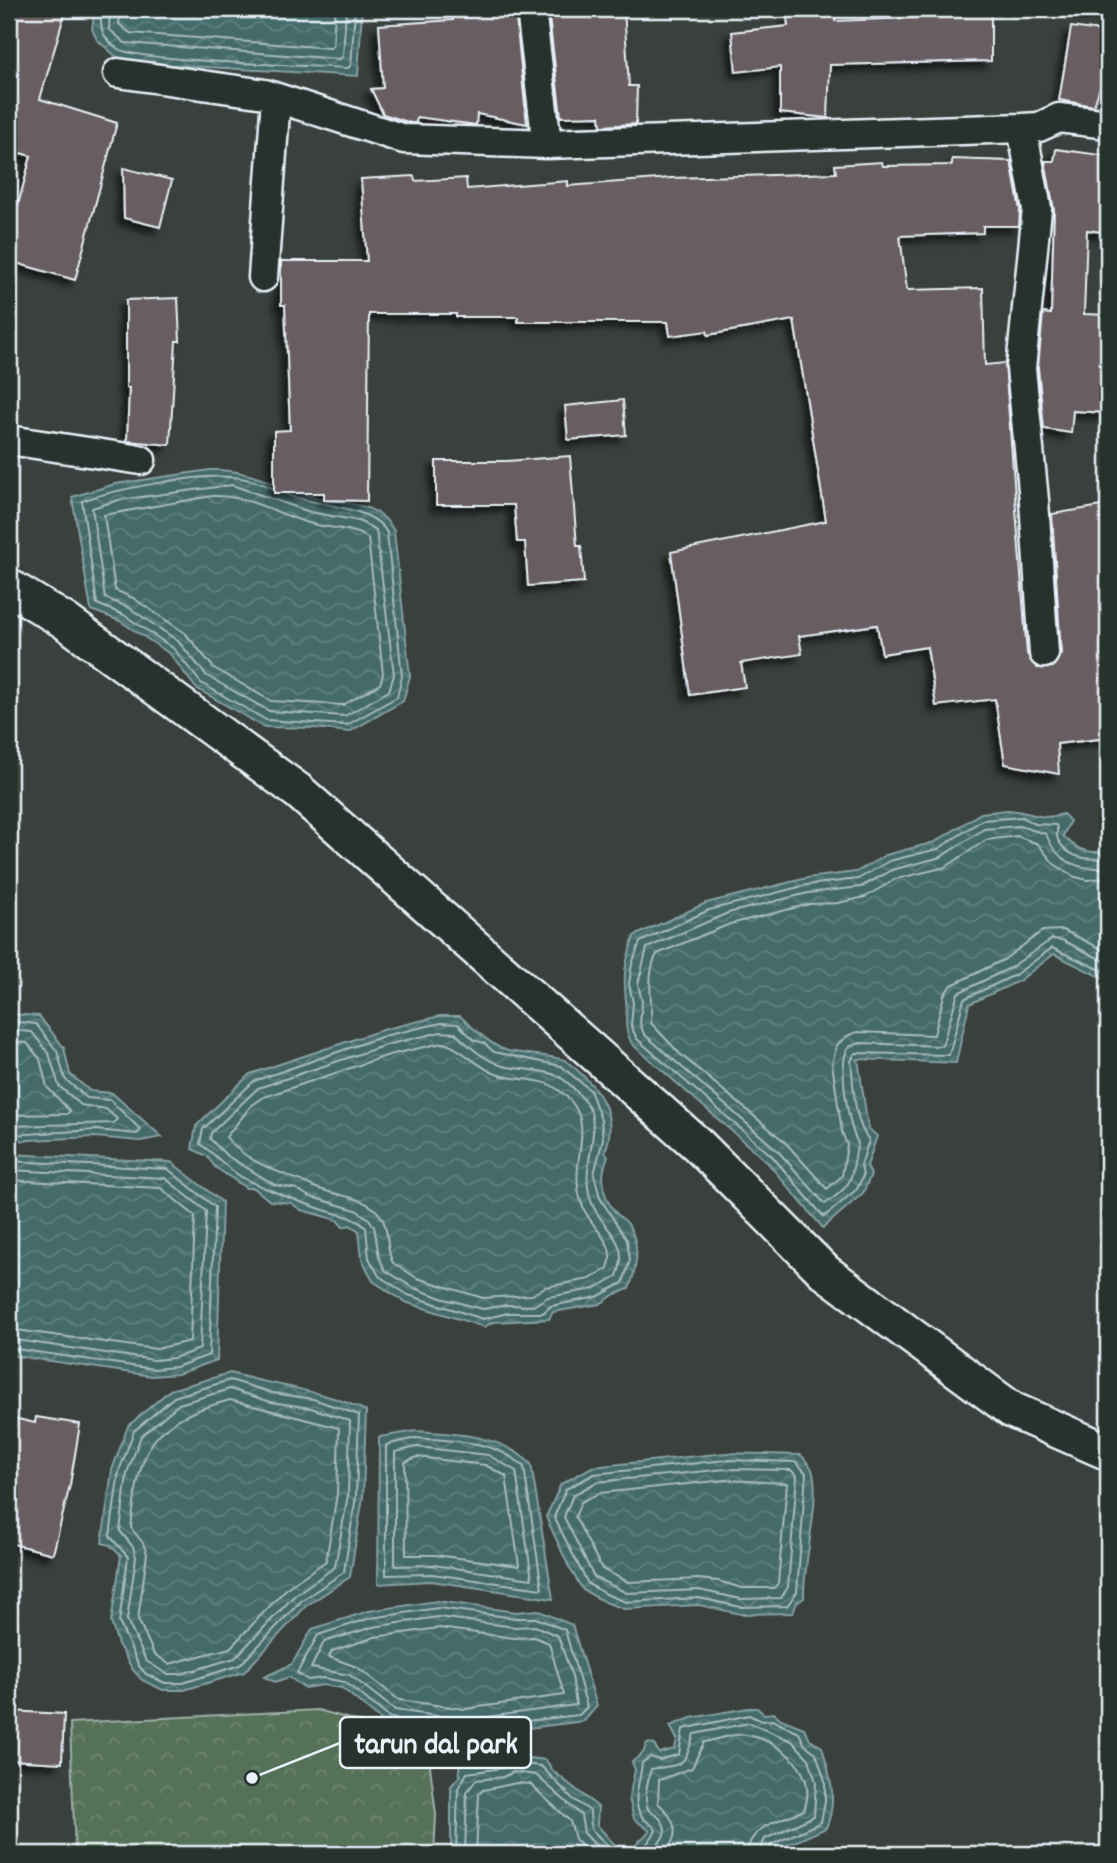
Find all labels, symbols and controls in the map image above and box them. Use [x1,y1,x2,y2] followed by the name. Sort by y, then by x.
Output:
[340,1717,531,1768] callout: tarun dal park
[354,1726,518,1769] text: tarun dal park

